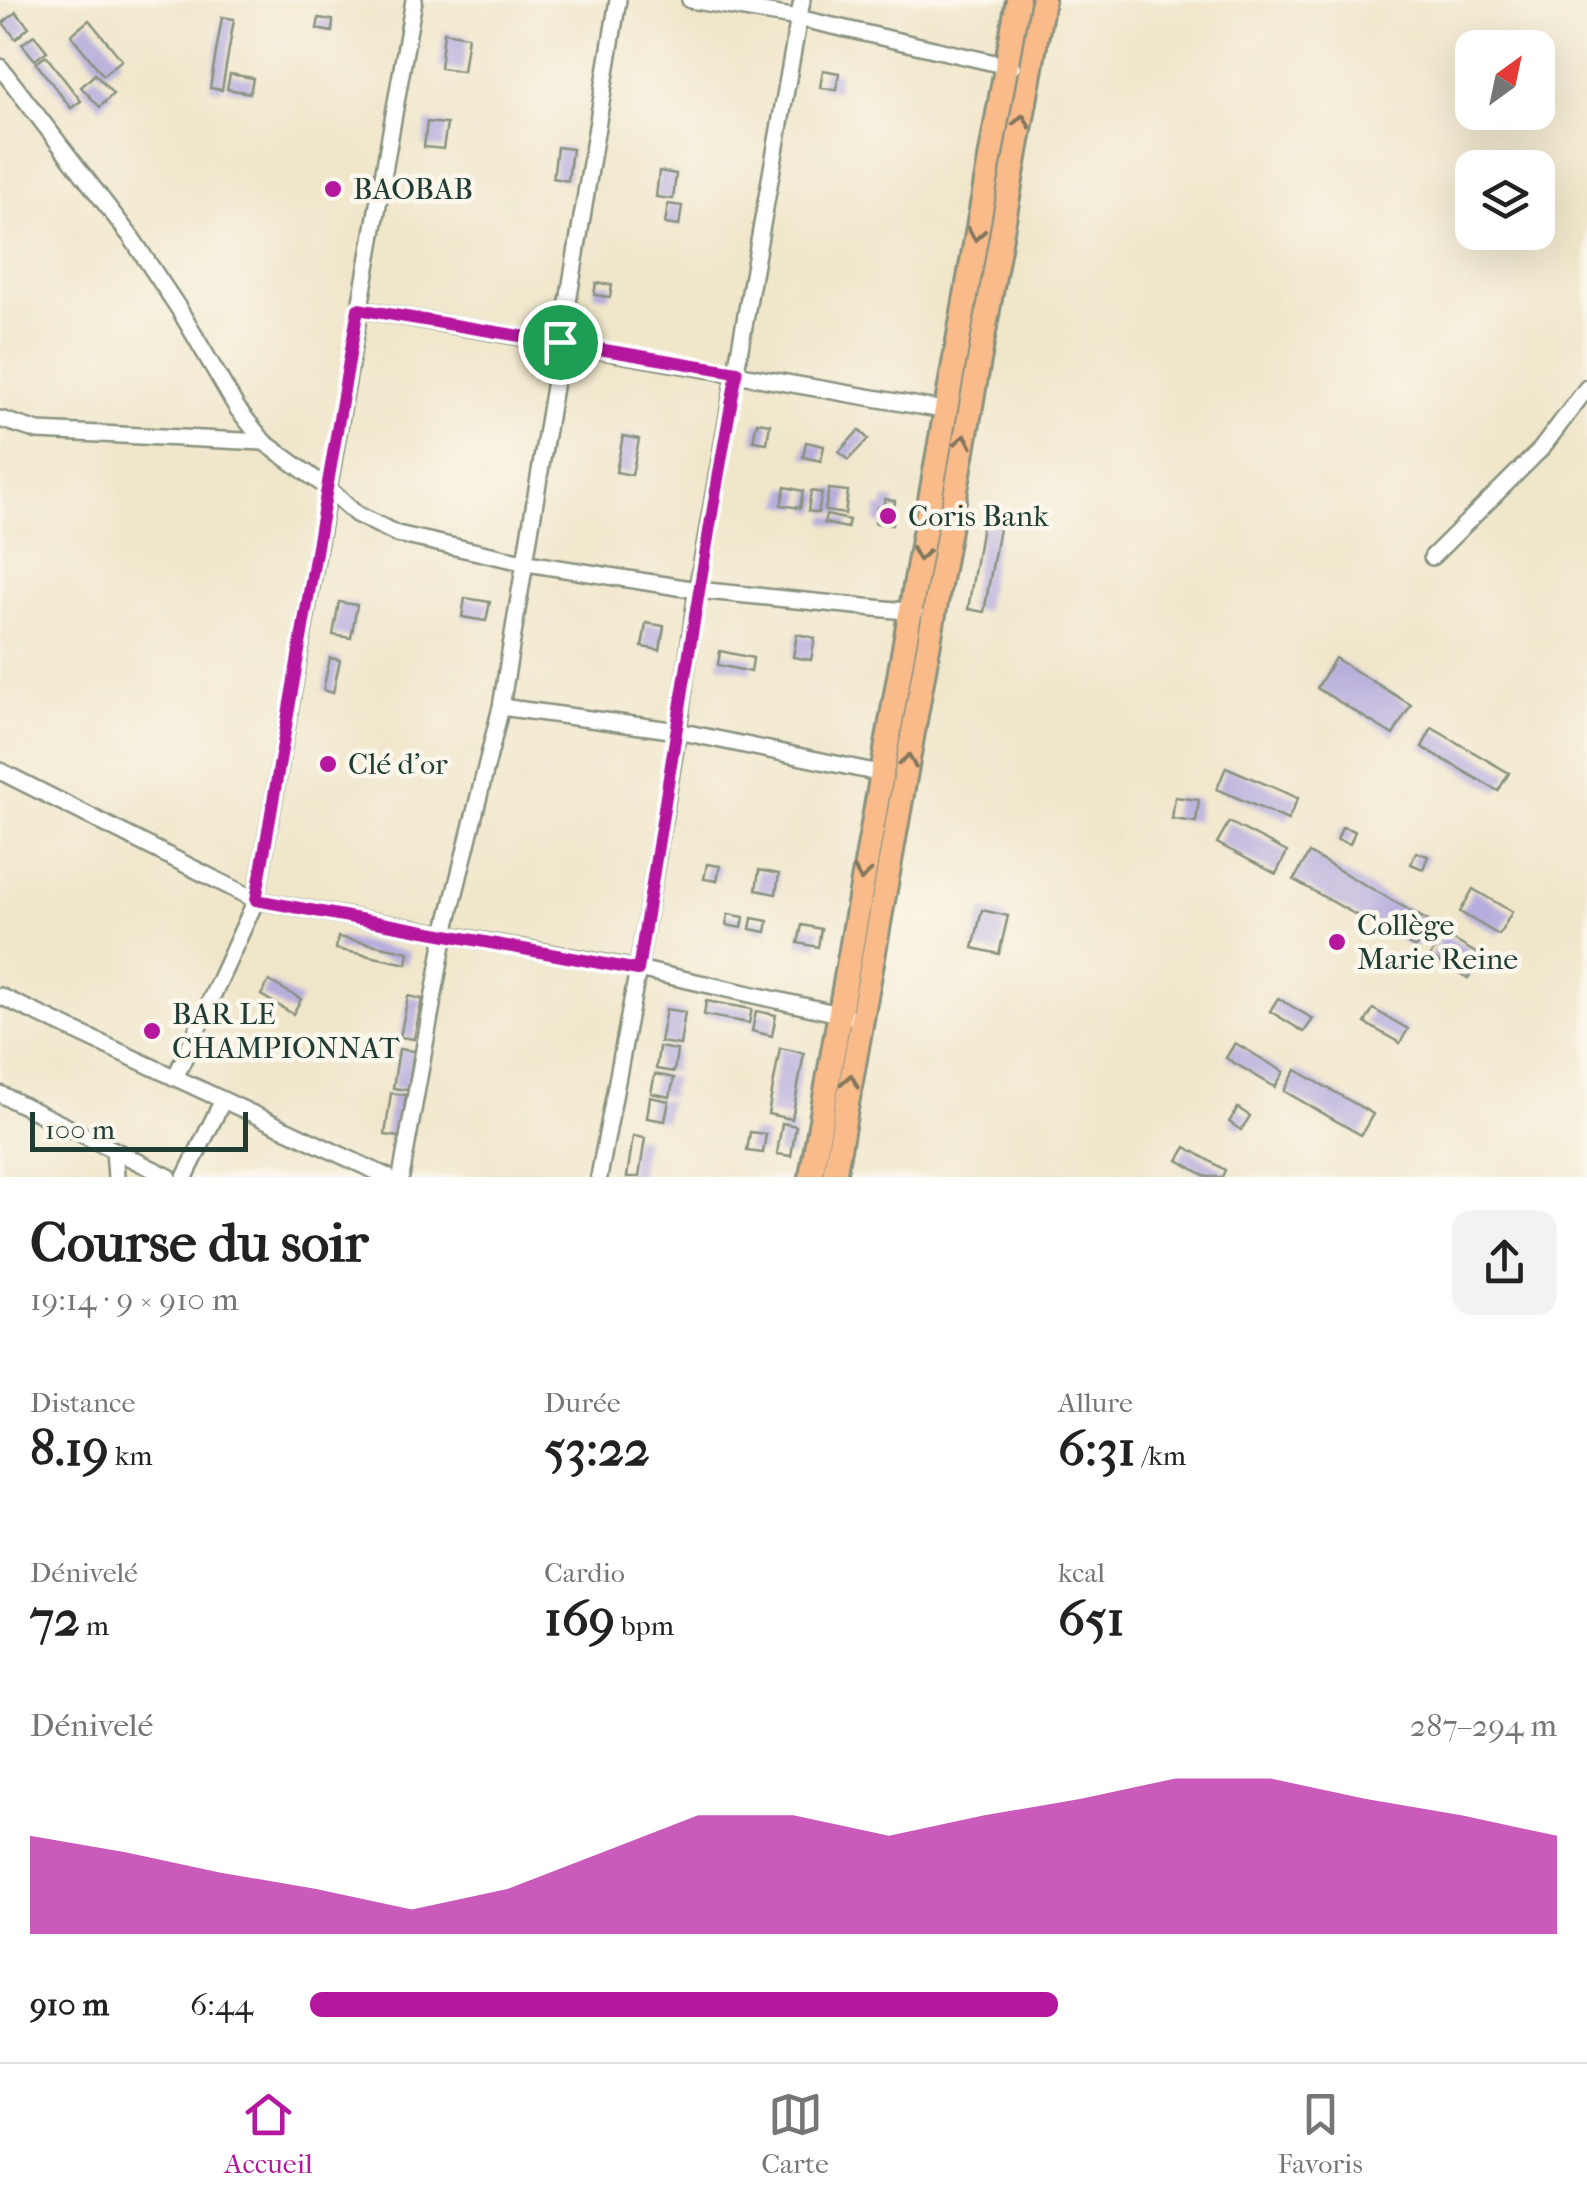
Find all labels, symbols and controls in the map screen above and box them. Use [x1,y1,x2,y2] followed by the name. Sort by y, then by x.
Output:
[1455,30,1555,130] north arrow
[1455,30,1555,250] map controls
[1011,113,1032,129] one-way arrow
[1455,150,1555,250] button: layers
[353,172,473,207] place label: BAOBAB
[322,178,344,200] marker: BAOBAB
[966,226,987,242] one-way arrow
[518,300,603,385] pin
[533,315,588,370] icon: arrive
[953,433,974,449] one-way arrow
[908,499,1049,534] place label: Coris Bank
[877,505,899,527] marker: Coris Bank
[910,546,931,562] one-way arrow
[348,747,448,782] place label: Clé d'or
[317,753,339,775] marker: Clé d'or
[896,753,917,770] one-way arrow
[852,865,873,882] one-way arrow
[1357,908,1518,977] place label: Collège Marie Reine
[1326,931,1348,953] marker: Collège Marie Reine
[172,997,400,1066] place label: BAR LE CHAMPIONNAT
[141,1020,163,1042] marker: BAR LE CHAMPIONNAT
[839,1073,860,1089] one-way arrow
[30,1107,248,1152] scale bar
[45,1113,115,1146] text: 100 m
[1452,1210,1557,1315] button: share
[30,1211,368,1275] text: Course du soir
[30,1281,238,1318] text: 19:14 · 9 × 910 m
[30,1386,135,1419] text: Distance
[544,1386,621,1419] text: Durée
[1058,1386,1133,1419] text: Allure
[30,1419,109,1478] text: 8.19
[544,1419,650,1478] text: 53:22
[1058,1419,1136,1478] text: 6:31
[109,1439,153,1472] text: km
[1136,1439,1186,1472] text: /km
[30,1556,138,1589] text: Dénivelé
[544,1556,625,1589] text: Cardio
[1058,1556,1105,1589] text: kcal
[30,1589,80,1648] text: 72
[544,1589,615,1648] text: 169
[1058,1589,1125,1648] text: 651
[80,1609,109,1642] text: m
[615,1609,674,1642] text: bpm
[30,1707,153,1744] text: Dénivelé
[1410,1707,1557,1744] text: 287–294 m
[30,1986,109,2023] text: 910 m
[190,1986,253,2023] text: 6:44
[224,2087,313,2180] tab: Accueil
[761,2087,829,2180] tab: Carte
[1277,2087,1363,2180] tab: Favoris

